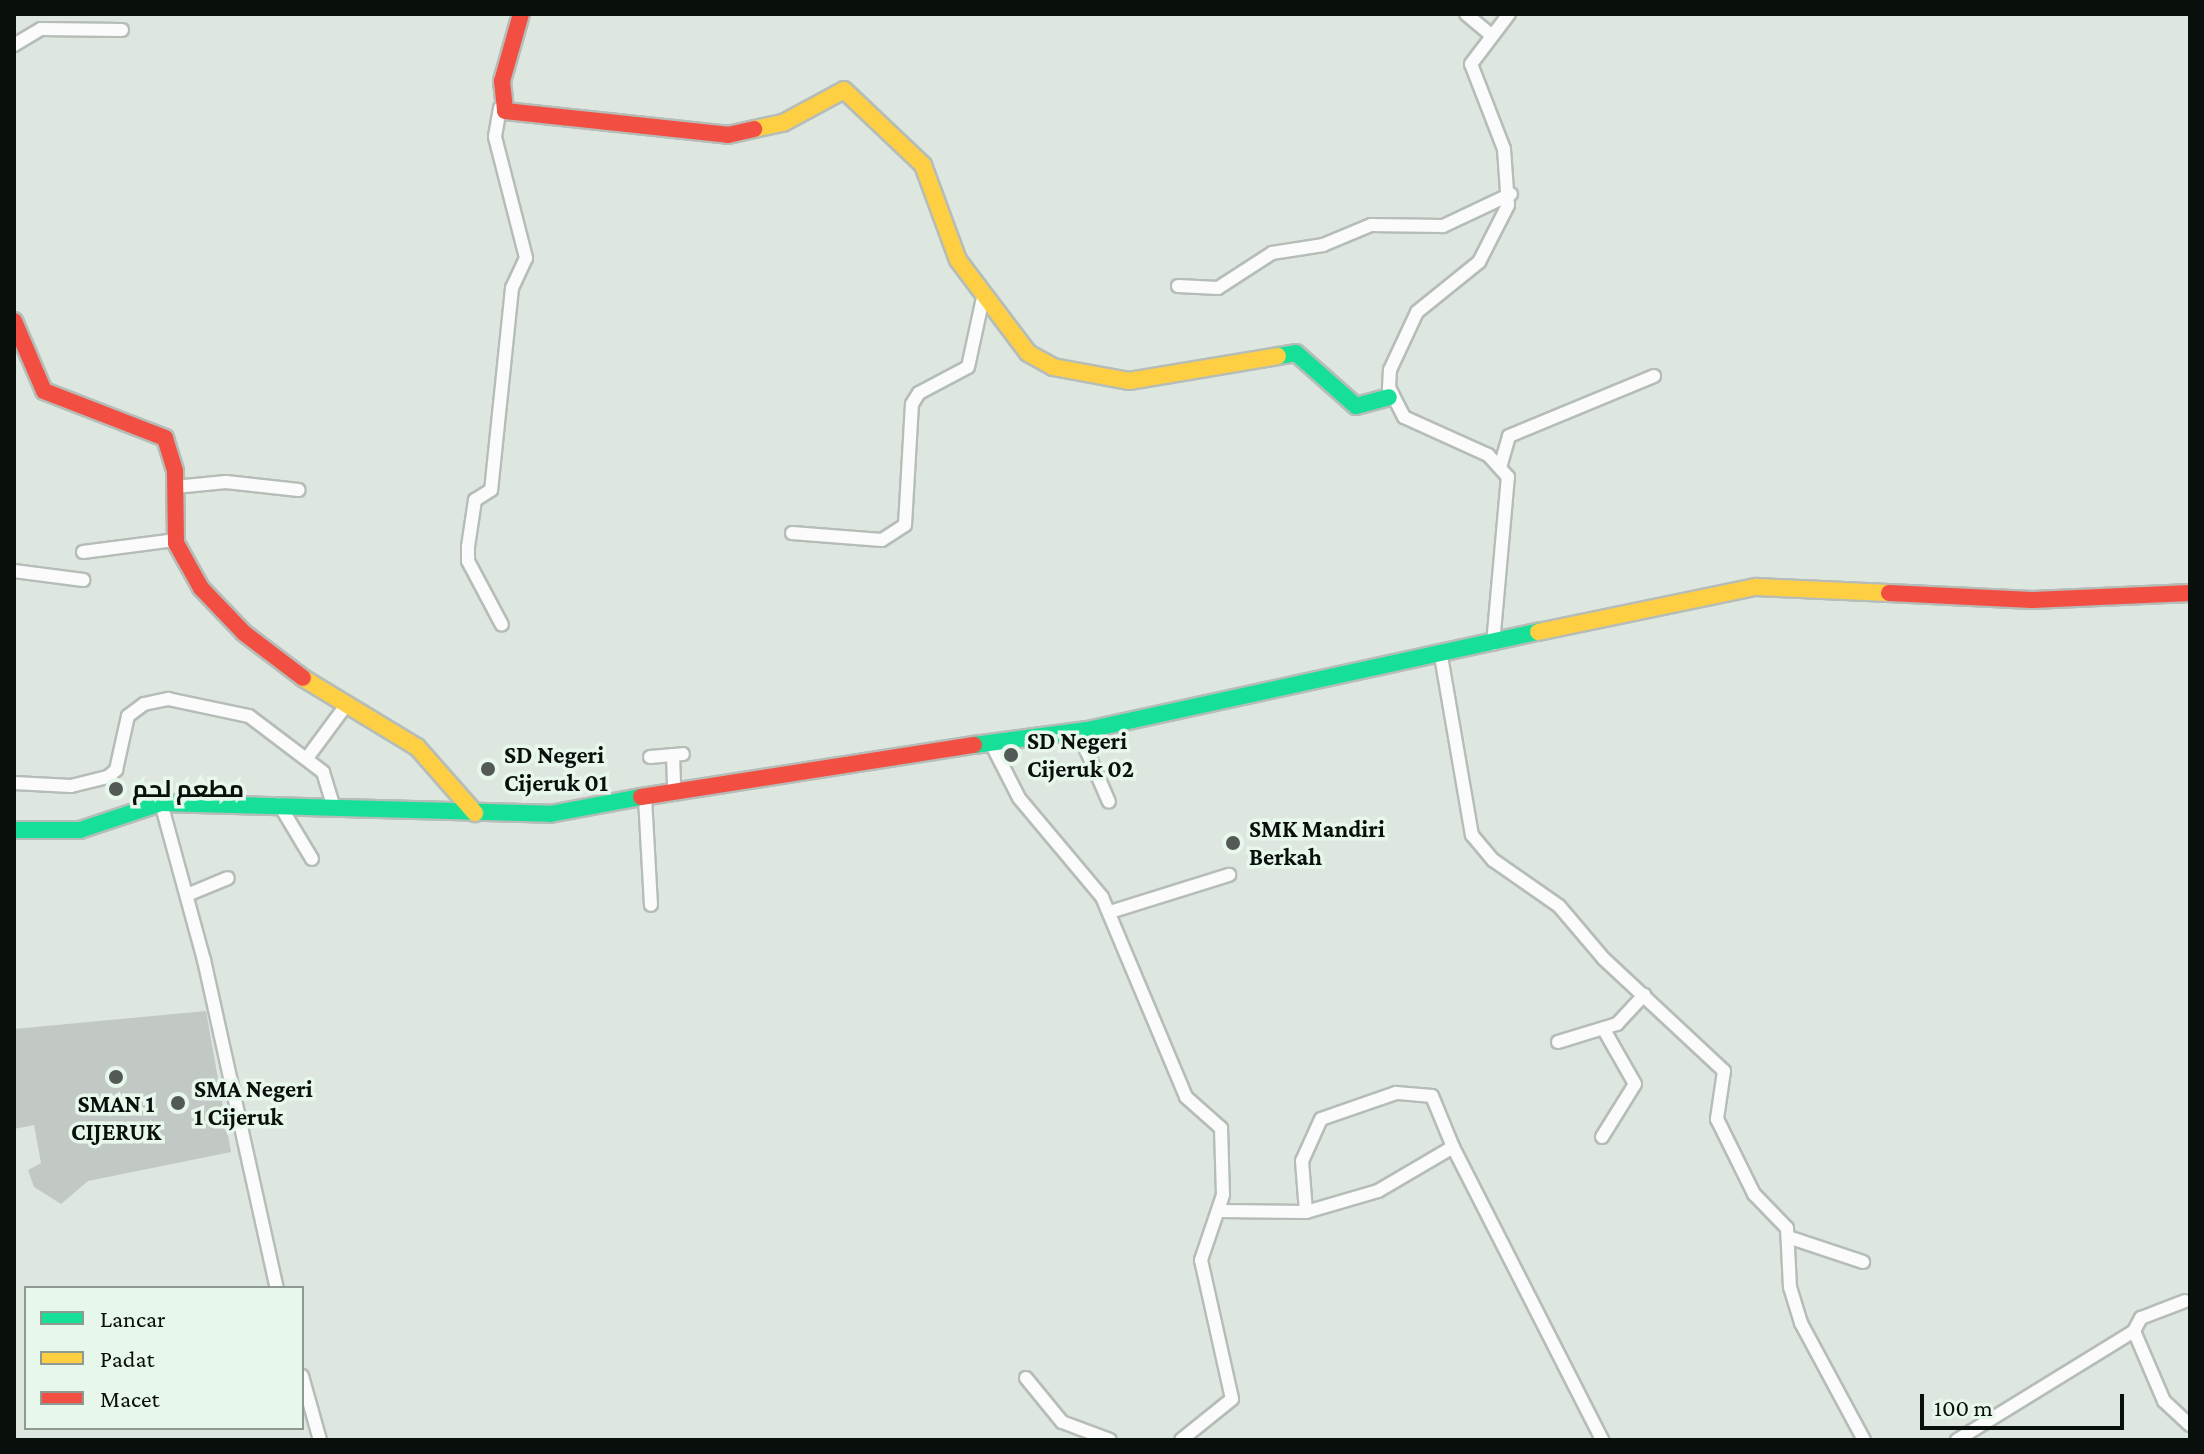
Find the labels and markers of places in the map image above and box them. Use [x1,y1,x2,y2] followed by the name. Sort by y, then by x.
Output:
[1027,727,1134,783] place label: SD Negeri Cijeruk 02
[504,741,608,797] place label: SD Negeri Cijeruk 01
[1002,746,1020,764] marker: SD Negeri Cijeruk 02
[479,760,497,778] marker: SD Negeri Cijeruk 01
[132,775,244,803] place label: مطعم لحم
[107,780,125,798] marker: مطعم لحم
[1249,815,1385,871] place label: SMK Mandiri Berkah
[1224,834,1242,852] marker: SMK Mandiri Berkah
[107,1068,125,1086] marker: SMAN 1 CIJERUK
[194,1075,313,1131] place label: SMA Negeri 1 Cijeruk
[71,1090,161,1146] place label: SMAN 1 CIJERUK
[169,1094,187,1112] marker: SMA Negeri 1 Cijeruk

